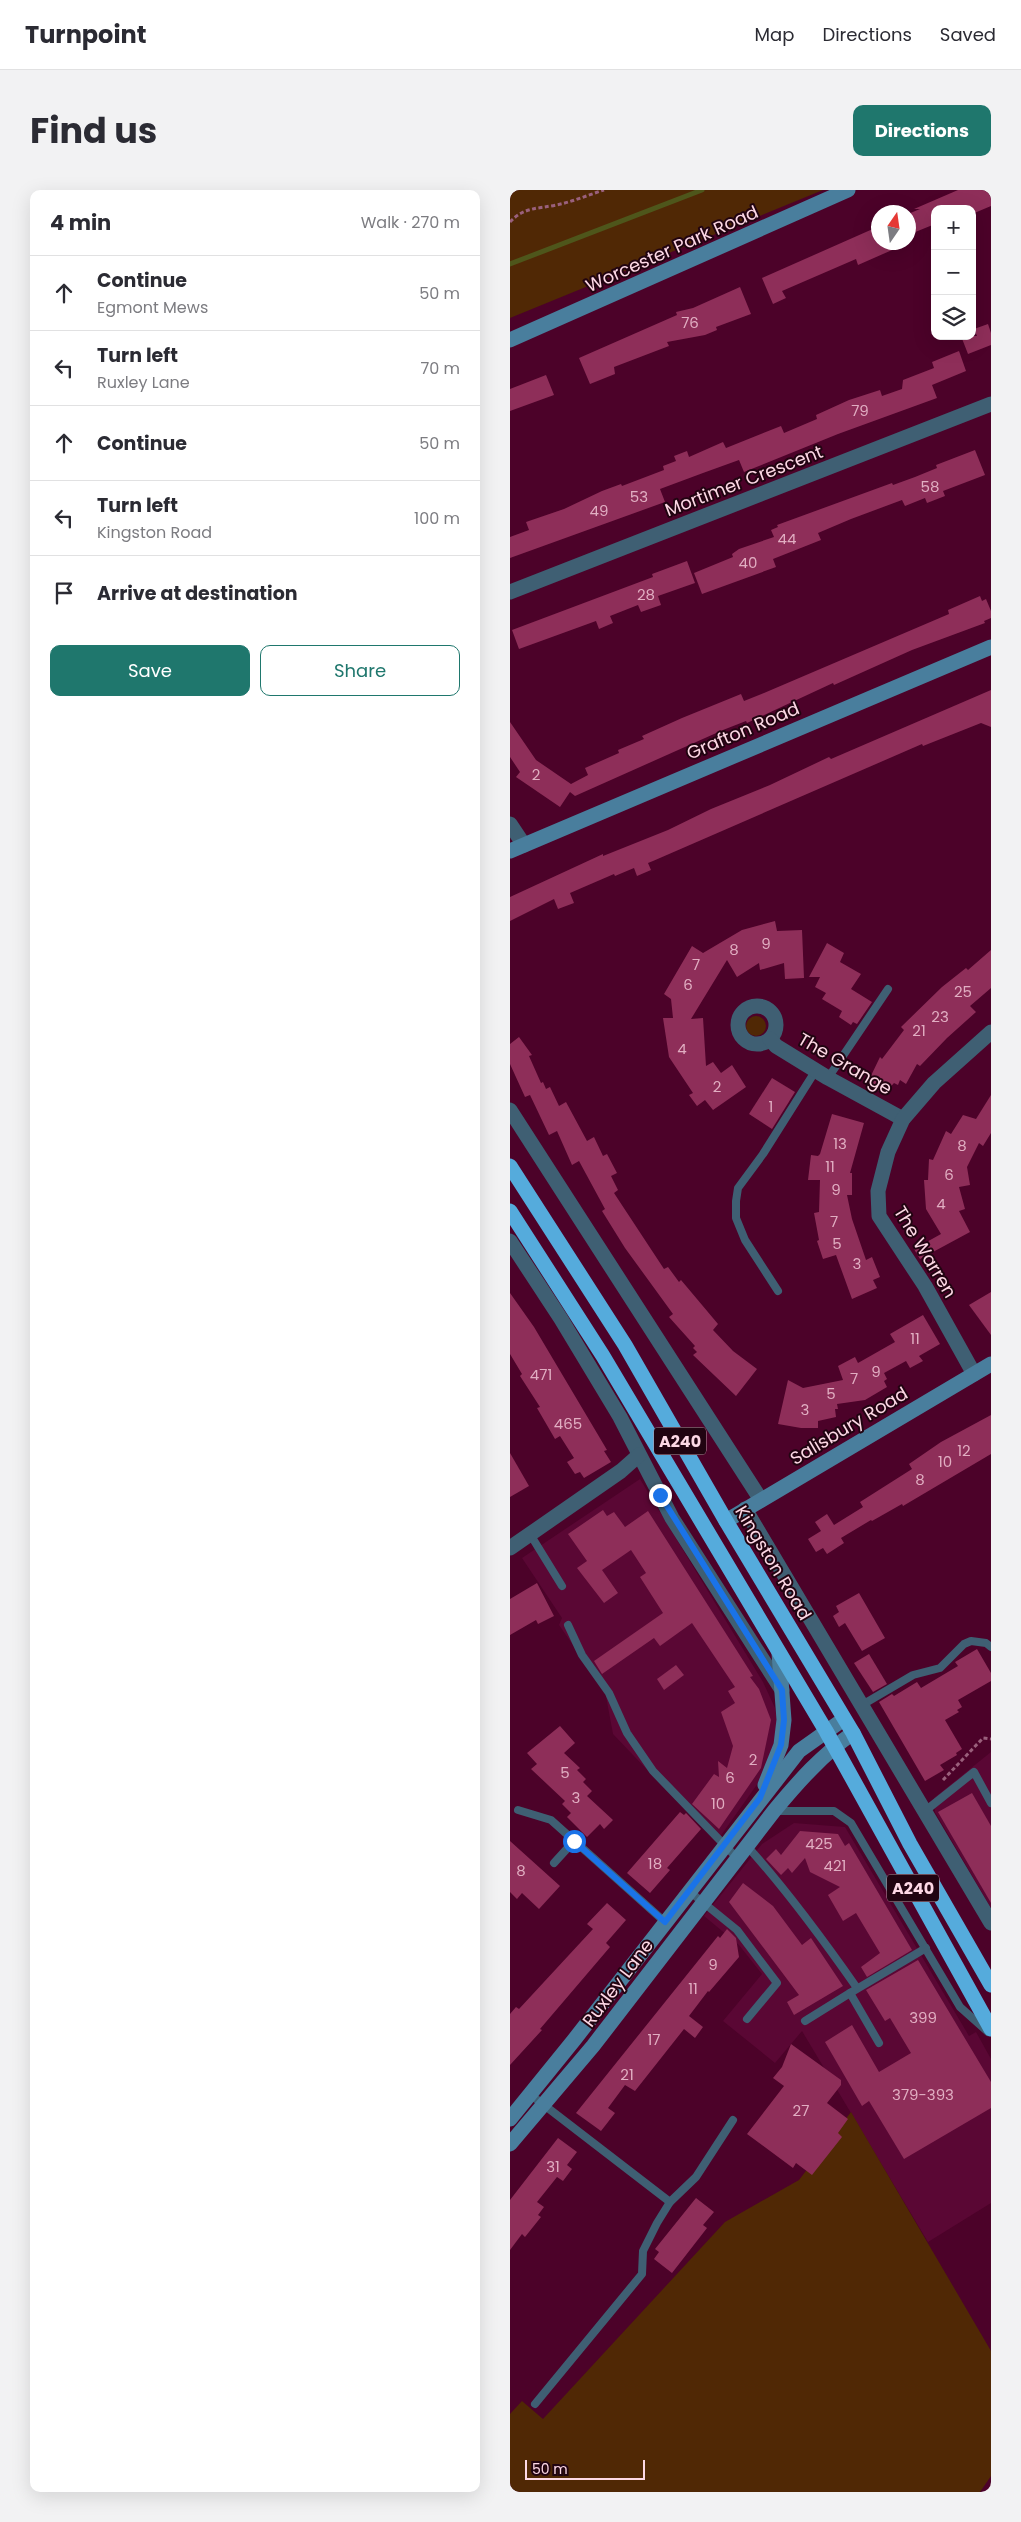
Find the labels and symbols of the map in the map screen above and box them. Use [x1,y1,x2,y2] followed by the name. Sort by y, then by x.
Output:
[581,199,762,298] street label: Worcester Park Road
[871,205,916,250] north arrow
[681,312,699,333] house number: 76
[851,400,869,421] house number: 79
[661,439,826,522] street label: Mortimer Crescent
[921,476,939,497] house number: 58
[630,486,648,507] house number: 53
[590,500,608,521] house number: 49
[778,528,796,549] house number: 44
[739,552,757,573] house number: 40
[637,584,655,605] house number: 28
[683,696,803,765] street label: Grafton Road
[532,764,540,785] house number: 2
[761,933,771,954] house number: 9
[729,939,739,960] house number: 8
[692,954,700,975] house number: 7
[683,974,693,995] house number: 6
[954,981,972,1002] house number: 25
[931,1006,949,1027] house number: 23
[912,1020,926,1041] house number: 21
[794,1026,897,1101] street label: The Grange
[677,1038,687,1059] house number: 4
[713,1076,721,1097] house number: 2
[769,1096,773,1117] house number: 1
[833,1133,847,1154] house number: 13
[957,1135,967,1156] house number: 8
[825,1156,835,1177] house number: 11
[944,1164,954,1185] house number: 6
[831,1179,841,1200] house number: 9
[936,1193,946,1214] house number: 4
[888,1201,963,1302] street label: The Warren
[830,1211,838,1232] house number: 7
[832,1233,842,1254] house number: 5
[853,1253,861,1274] house number: 3
[910,1328,920,1349] house number: 11
[871,1361,881,1382] house number: 9
[530,1364,552,1385] house number: 471
[850,1368,858,1389] house number: 7
[785,1381,912,1471] street label: Salisbury Road
[826,1383,836,1404] house number: 5
[801,1399,809,1420] house number: 3
[554,1413,582,1434] house number: 465
[654,1428,706,1454] road number: A240
[957,1440,971,1461] house number: 12
[938,1451,952,1472] house number: 10
[915,1469,925,1490] house number: 8
[649,1484,672,1507] route end
[729,1501,817,1625] street label: Kingston Road
[749,1749,757,1770] house number: 2
[560,1762,570,1783] house number: 5
[725,1767,735,1788] house number: 6
[572,1787,580,1808] house number: 3
[711,1793,725,1814] house number: 10
[563,1830,586,1853] route start
[805,1833,833,1854] house number: 425
[648,1853,662,1874] house number: 18
[824,1855,846,1876] house number: 421
[516,1860,526,1881] house number: 8
[887,1875,939,1902] road number: A240
[576,1934,659,2032] street label: Ruxley Lane
[708,1954,718,1975] house number: 9
[688,1978,698,1999] house number: 11
[909,2007,937,2028] house number: 399
[648,2029,661,2050] house number: 17
[620,2064,634,2085] house number: 21
[892,2084,954,2105] house number: 379-393
[793,2100,809,2121] house number: 27
[546,2156,560,2177] house number: 31
[525,2457,645,2480] scale bar

